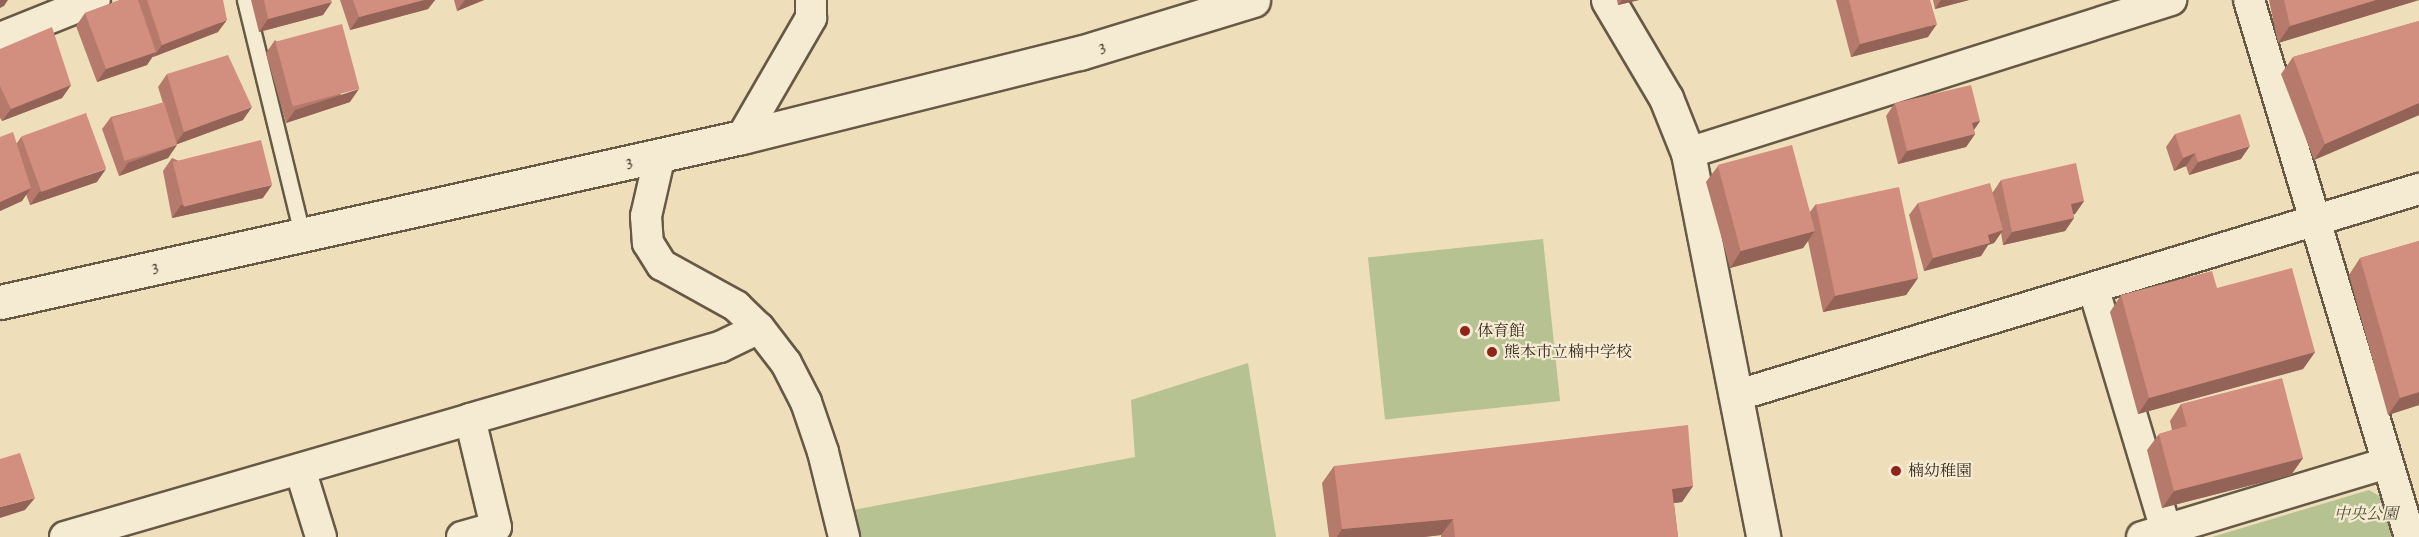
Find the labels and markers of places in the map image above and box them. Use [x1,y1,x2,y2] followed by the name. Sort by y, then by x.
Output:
[1477,321,1525,341] place label: 体育館
[1458,324,1472,338] marker: 体育館
[1504,342,1632,362] place label: 熊本市立楠中学校
[1485,345,1499,359] marker: 熊本市立楠中学校
[1908,461,1972,481] place label: 楠幼稚園
[1889,464,1903,478] marker: 楠幼稚園

